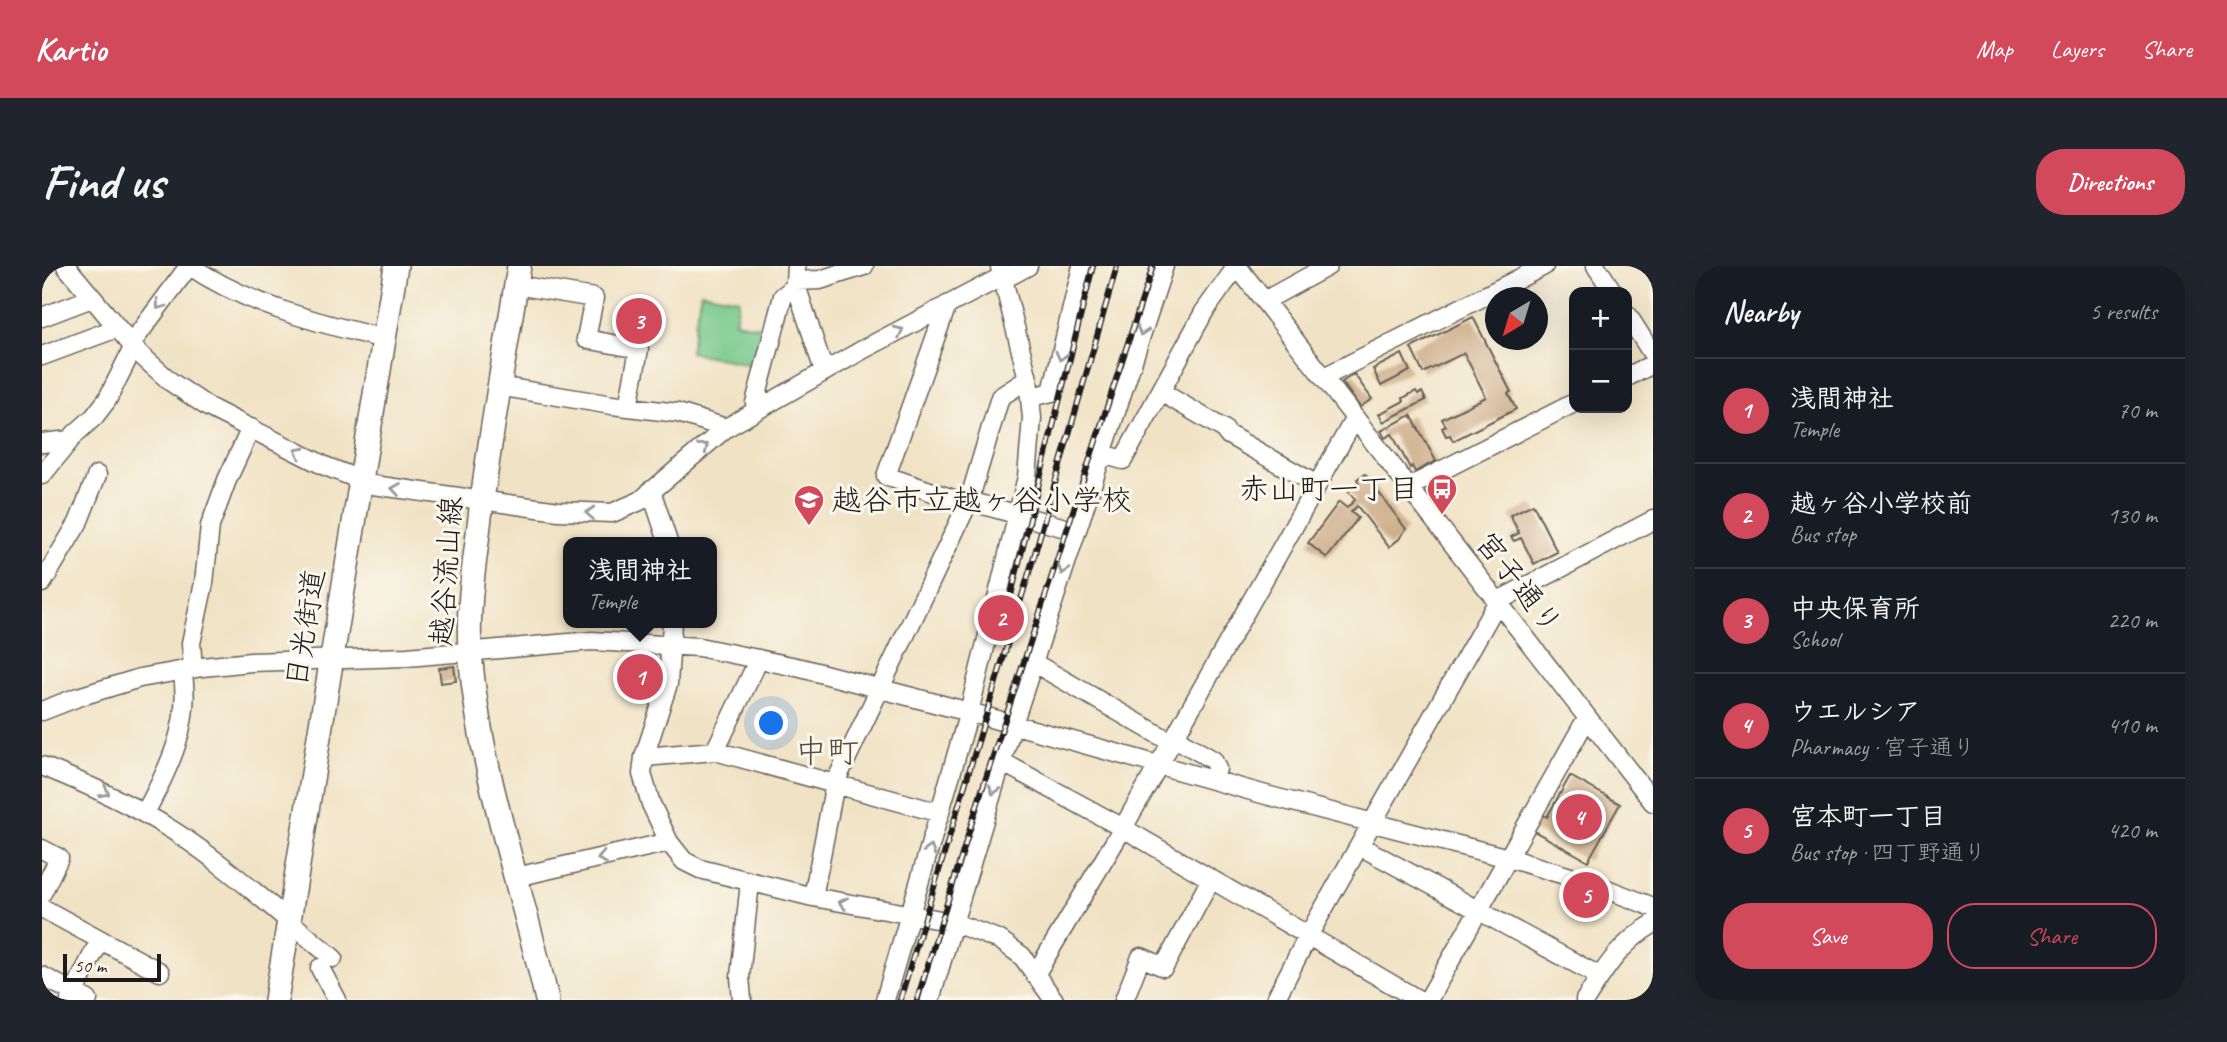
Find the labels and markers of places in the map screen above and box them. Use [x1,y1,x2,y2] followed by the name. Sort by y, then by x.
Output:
[616,295,662,347] pin: 3
[1239,470,1419,508] place label: 赤山町一丁目
[1425,472,1459,516] bus stop icon: 赤山町一丁目
[832,481,1132,519] place label: 越谷市立越ヶ谷小学校
[792,483,826,527] school or university icon: 越谷市立越ヶ谷小学校
[978,592,1024,644] pin: 2
[617,651,663,703] pin: 1
[1556,791,1602,843] pin: 4
[1563,869,1609,921] pin: 5

